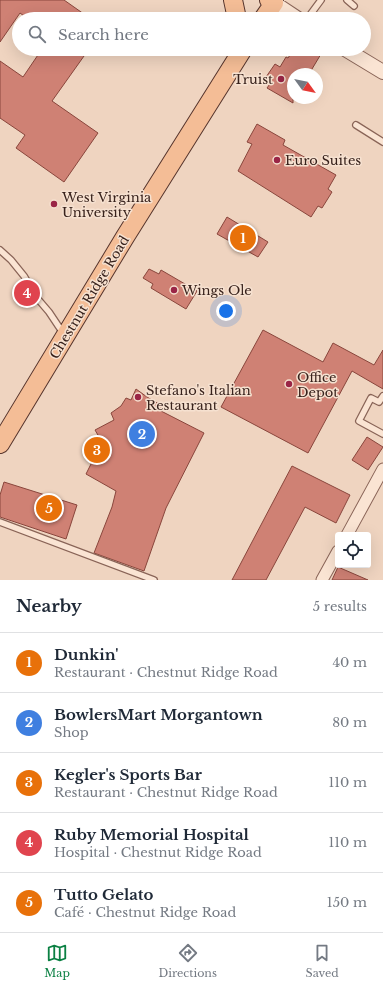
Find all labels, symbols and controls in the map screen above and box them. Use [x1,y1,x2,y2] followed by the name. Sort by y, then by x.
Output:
[12,12,371,56] search box
[26,23,48,45] icon: search
[58,25,149,44] text: Search here
[287,68,323,104] north arrow
[233,71,273,88] place label: Truist
[276,74,286,84] marker: Truist
[285,152,361,169] place label: Euro Suites
[272,155,282,165] marker: Euro Suites
[61,189,152,221] place label: West Virginia University
[49,199,59,209] marker: West Virginia University
[230,223,256,253] pin: 1
[46,232,133,362] street label: Chestnut Ridge Road
[14,278,40,308] pin: 4
[181,282,252,299] place label: Wings Ole
[169,285,179,295] marker: Wings Ole
[216,301,236,321] your location
[297,369,338,401] place label: Office Depot
[284,379,294,389] marker: Office Depot
[146,382,251,414] place label: Stefano's Italian Restaurant
[133,392,143,402] marker: Stefano's Italian Restaurant
[129,419,155,449] pin: 2
[84,435,110,465] pin: 3
[36,493,62,523] pin: 5
[335,532,371,568] map controls
[335,532,371,568] button: locate
[16,596,82,617] text: Nearby
[313,598,367,615] text: 5 results
[54,645,118,664] text: Dunkin'
[26,654,32,671] text: 1
[332,654,367,671] text: 40 m
[54,664,278,681] text: Restaurant · Chestnut Ridge Road
[54,705,263,724] text: BowlersMart Morgantown
[25,714,33,731] text: 2
[332,714,367,731] text: 80 m
[54,724,89,741] text: Shop
[54,765,202,784] text: Kegler's Sports Bar
[25,774,33,791] text: 3
[328,774,367,791] text: 110 m
[54,784,278,801] text: Restaurant · Chestnut Ridge Road
[54,825,249,844] text: Ruby Memorial Hospital
[25,834,33,851] text: 4
[328,834,367,851] text: 110 m
[54,844,262,861] text: Hospital · Chestnut Ridge Road
[54,885,153,904] text: Tutto Gelato
[25,894,33,911] text: 5
[327,894,367,911] text: 150 m
[54,904,236,921] text: Café · Chestnut Ridge Road
[44,942,70,980] tab: Map
[158,942,217,980] tab: Directions
[306,942,339,980] tab: Saved

